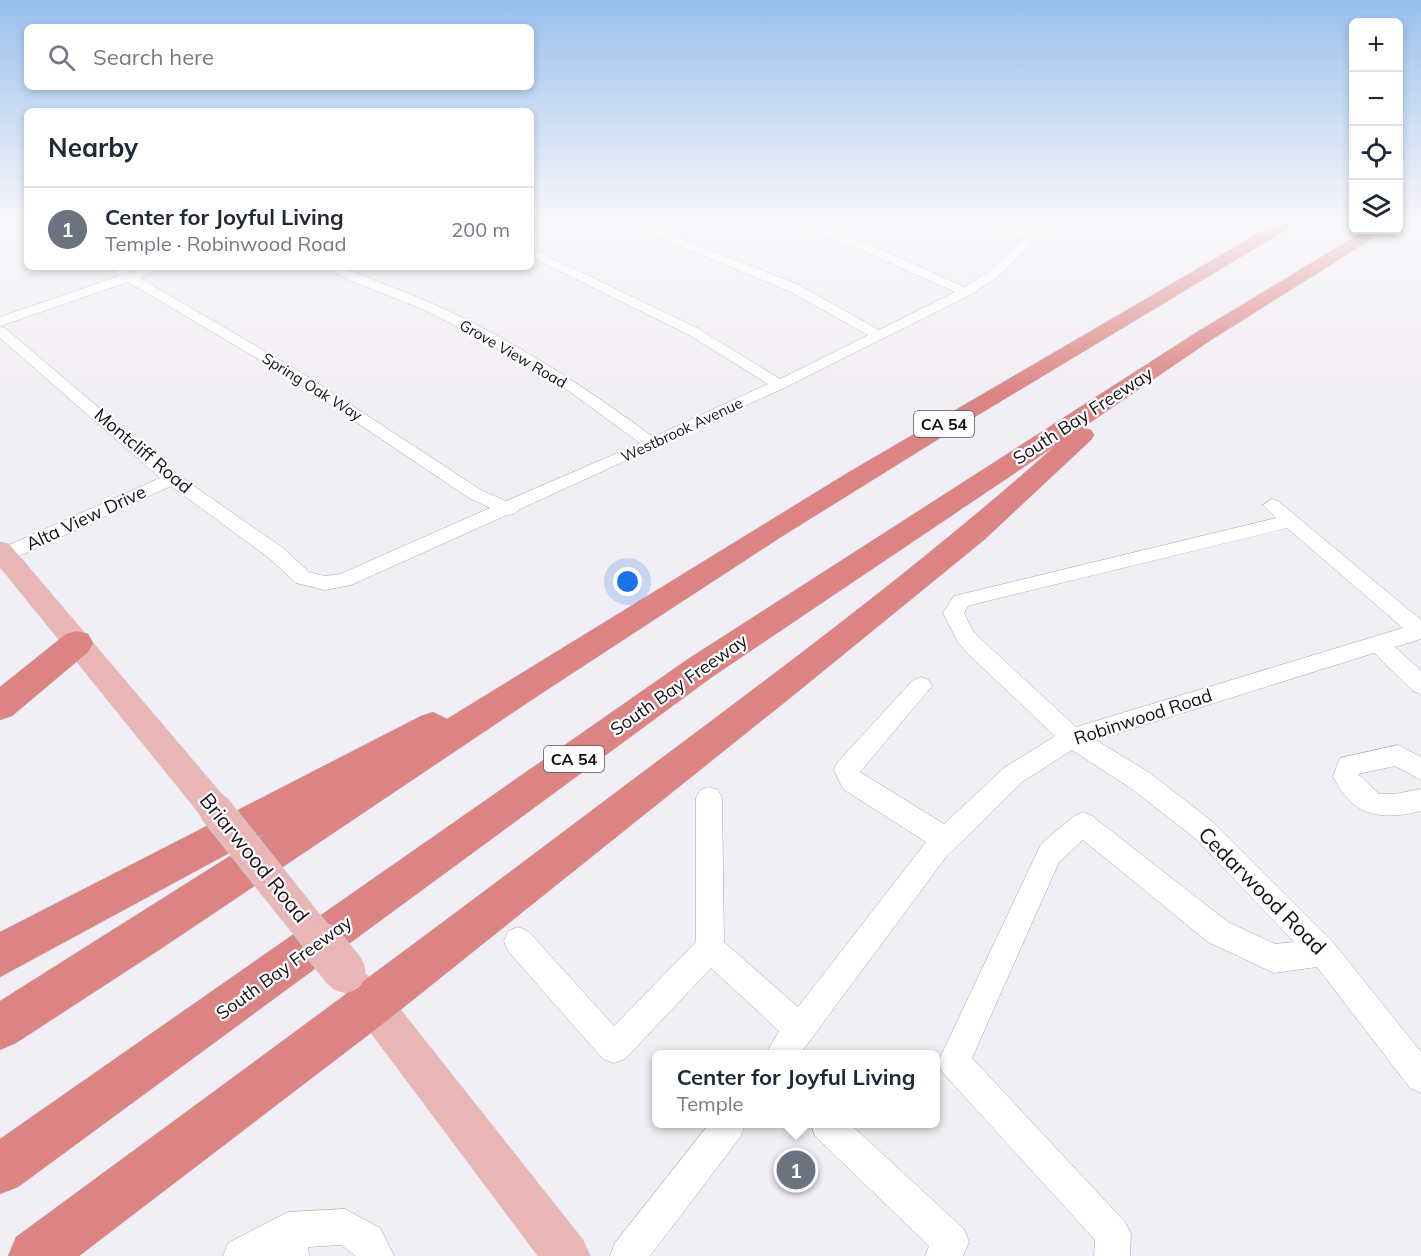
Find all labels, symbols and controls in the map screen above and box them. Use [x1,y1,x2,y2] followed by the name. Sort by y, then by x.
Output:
[1349,18,1403,234] map controls
[1349,18,1403,72] button: +
[24,24,534,90] search box
[45,41,78,74] icon: search
[93,43,214,71] text: Search here
[1349,72,1403,126] button: −
[1349,126,1403,180] button: locate
[48,131,138,164] text: Nearby
[1349,180,1403,234] button: layers
[105,203,344,231] text: Center for Joyful Living
[62,217,74,242] text: 1
[451,217,510,242] text: 200 m
[105,231,346,256] text: Temple · Robinwood Road
[456,315,570,392] street label: Grove View Road
[259,348,366,425] street label: Spring Oak Way
[1008,362,1157,469] street label: South Bay Freeway
[618,393,746,466] street label: Westbrook Avenue
[90,403,197,498] street label: Montcliff Road
[914,411,974,437] road number: CA 54
[22,480,149,555] street label: Alta View Drive
[613,567,642,596] your location
[606,628,752,741] street label: South Bay Freeway
[1071,683,1215,750] street label: Robinwood Road
[544,746,604,772] road number: CA 54
[195,787,315,927] street label: Briarwood Road
[1193,821,1332,960] street label: Cedarwood Road
[211,910,356,1025] street label: South Bay Freeway
[652,1050,940,1128] popup
[677,1063,915,1091] text: Center for Joyful Living
[677,1091,743,1116] text: Temple
[776,1148,816,1192] pin: 1

